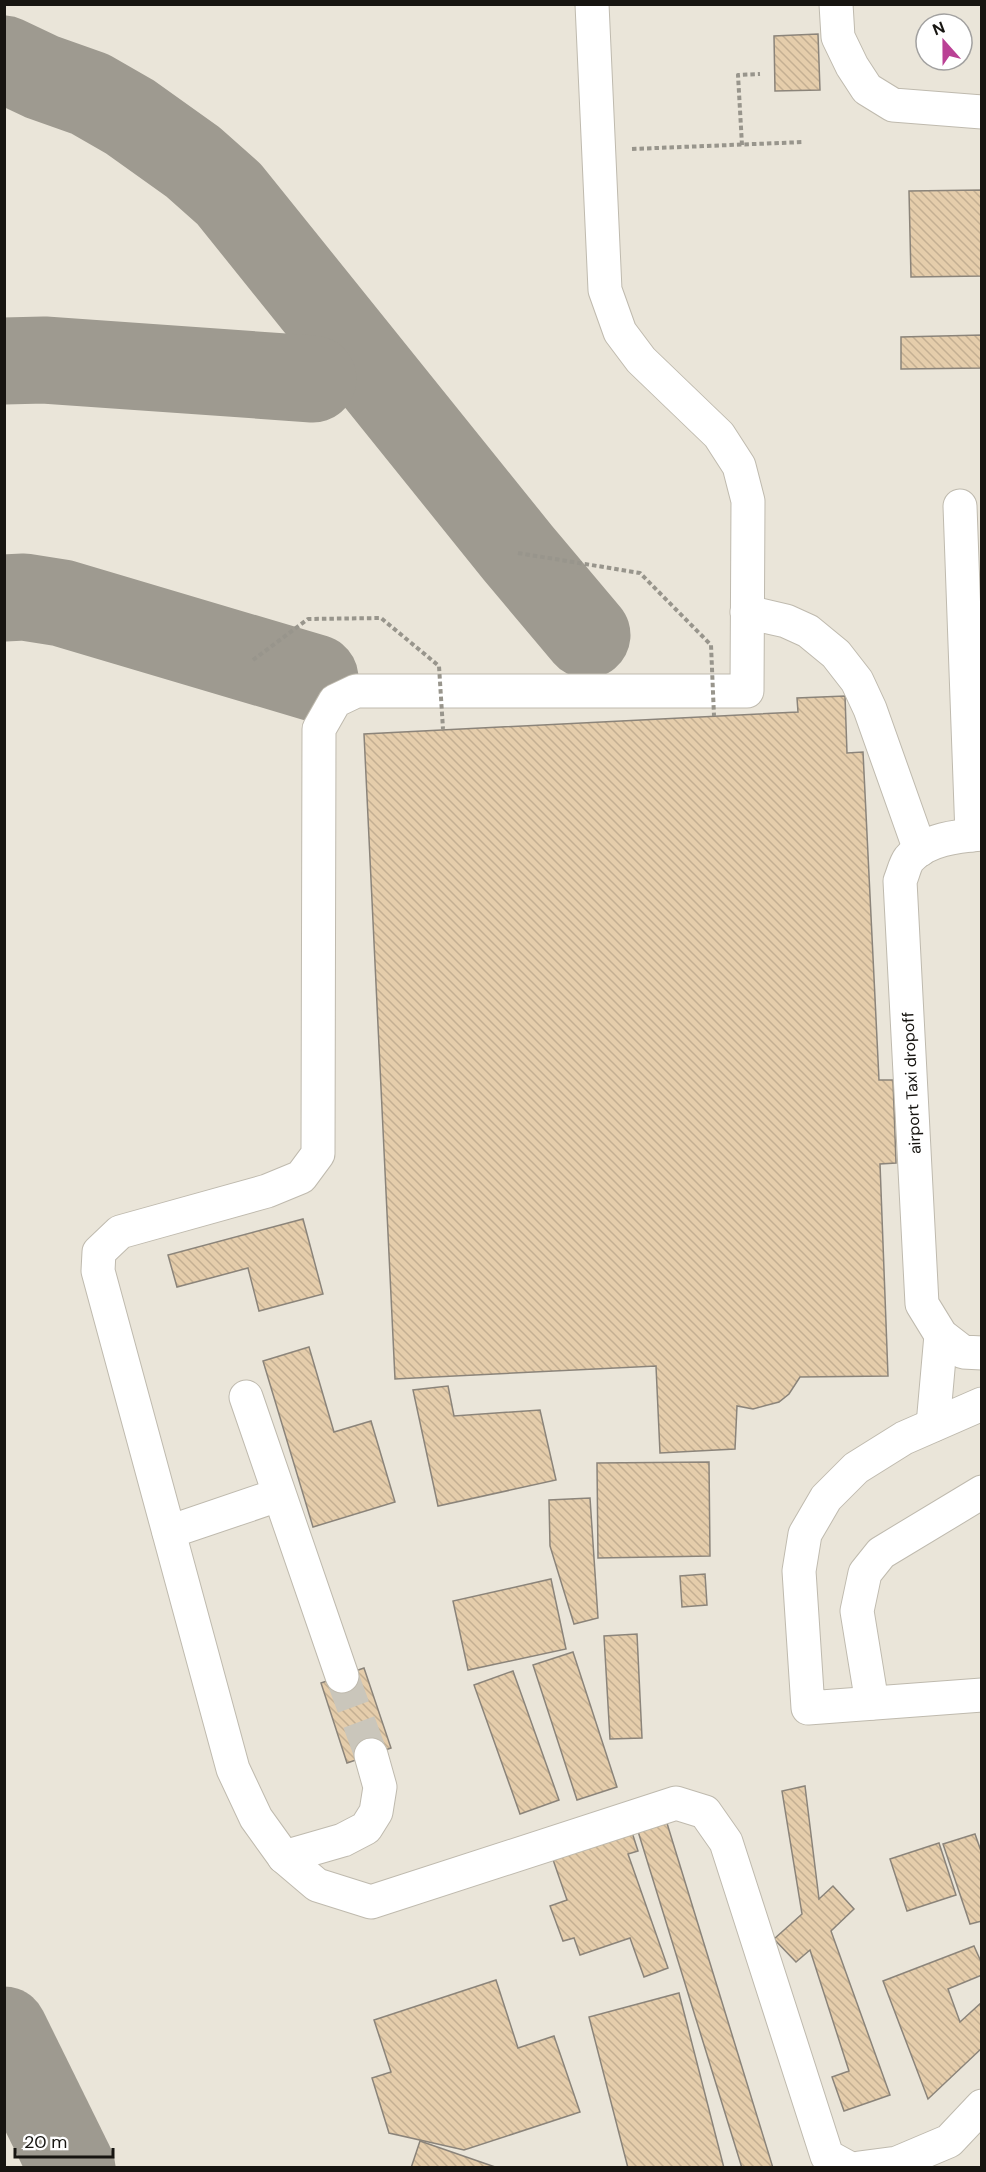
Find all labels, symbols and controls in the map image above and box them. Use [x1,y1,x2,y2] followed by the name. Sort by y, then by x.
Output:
[914,12,974,72] north arrow
[930,17,948,40] text: N
[897,1011,926,1155] street label: airport Taxi dropoff
[15,2121,112,2159] scale bar
[24,2130,67,2154] text: 20 m

